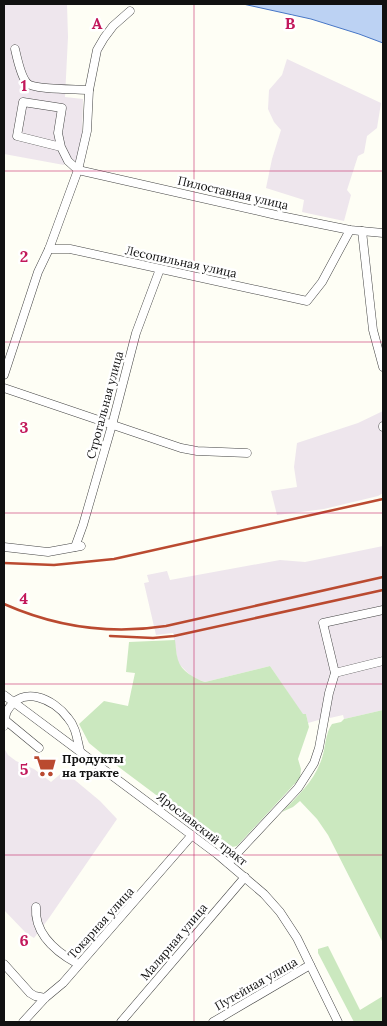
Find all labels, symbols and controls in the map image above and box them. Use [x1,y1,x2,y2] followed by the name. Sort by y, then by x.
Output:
[92,13,103,33] text: A
[285,13,296,33] text: B
[21,75,27,95] text: 1
[176,172,290,213] street label: Пилоставная улица
[124,242,238,281] street label: Лесопильная улица
[20,246,28,266] text: 2
[83,349,126,460] street label: Строгальная улица
[20,417,29,437] text: 3
[20,588,29,608] text: 4
[62,751,124,780] place label: Продукты на тракте
[32,753,58,779] supermarket icon: Продукты на тракте
[20,759,29,779] text: 5
[154,789,251,869] street label: Ярославский тракт
[64,884,137,962] street label: Токарная улица
[137,900,210,983] street label: Малярная улица
[19,930,29,950] text: 6
[212,954,300,1013] street label: Путейная улица

